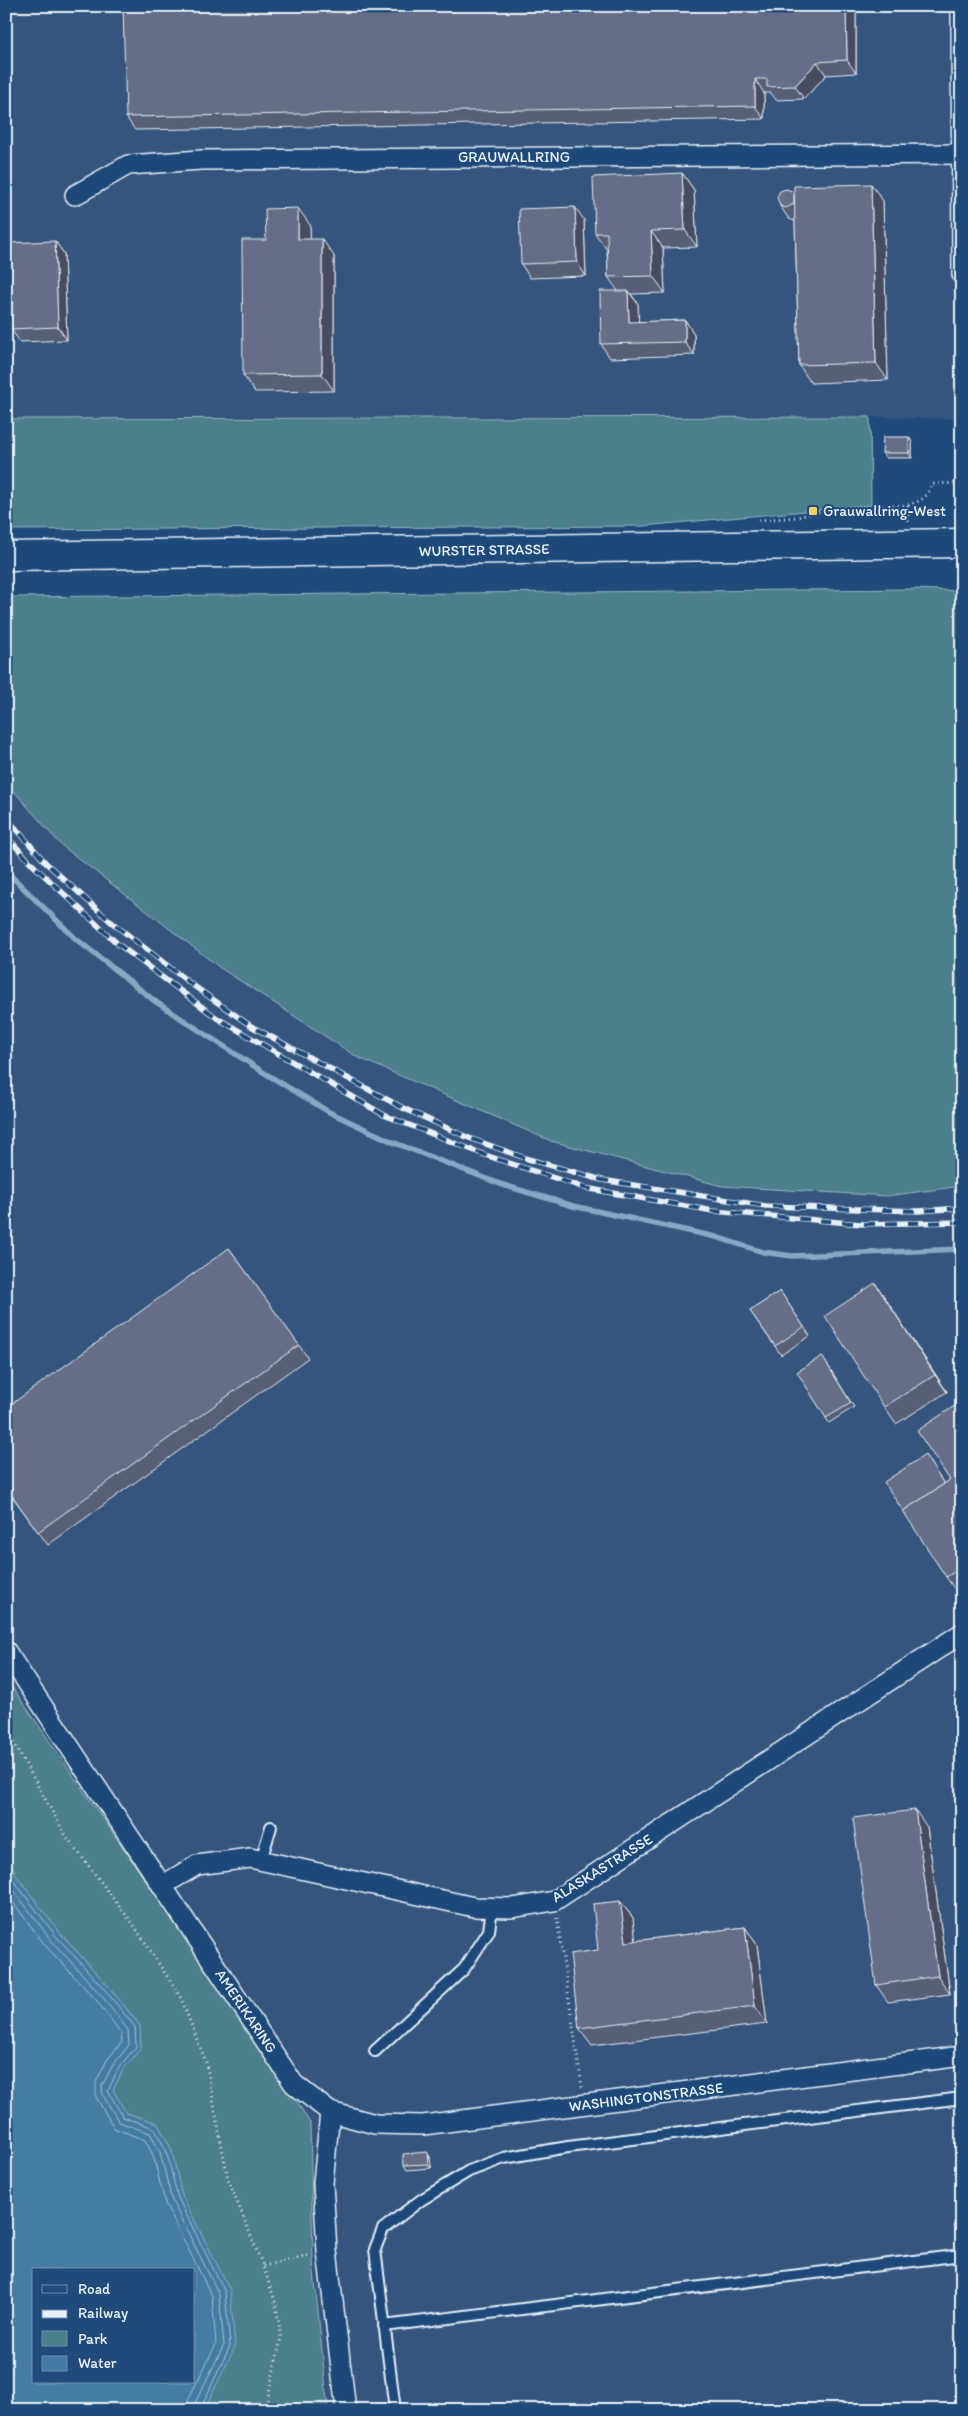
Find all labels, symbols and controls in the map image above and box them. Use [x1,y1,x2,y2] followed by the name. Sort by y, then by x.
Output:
[458,148,570,166] street label: GRAUWALLRING
[823,502,946,520] place label: Grauwallring-West
[807,505,819,517] marker: Grauwallring-West
[418,540,550,560] street label: WURSTER STRASSE
[548,1830,656,1906] street label: ALASKASTRASSE
[211,1966,281,2056] street label: AMERIKARING
[568,2079,724,2115] street label: WASHINGTONSTRASSE
[32,2268,195,2384] legend
[78,2280,111,2298] text: Road
[78,2304,128,2322] text: Railway
[78,2330,108,2348] text: Park
[78,2354,117,2372] text: Water

